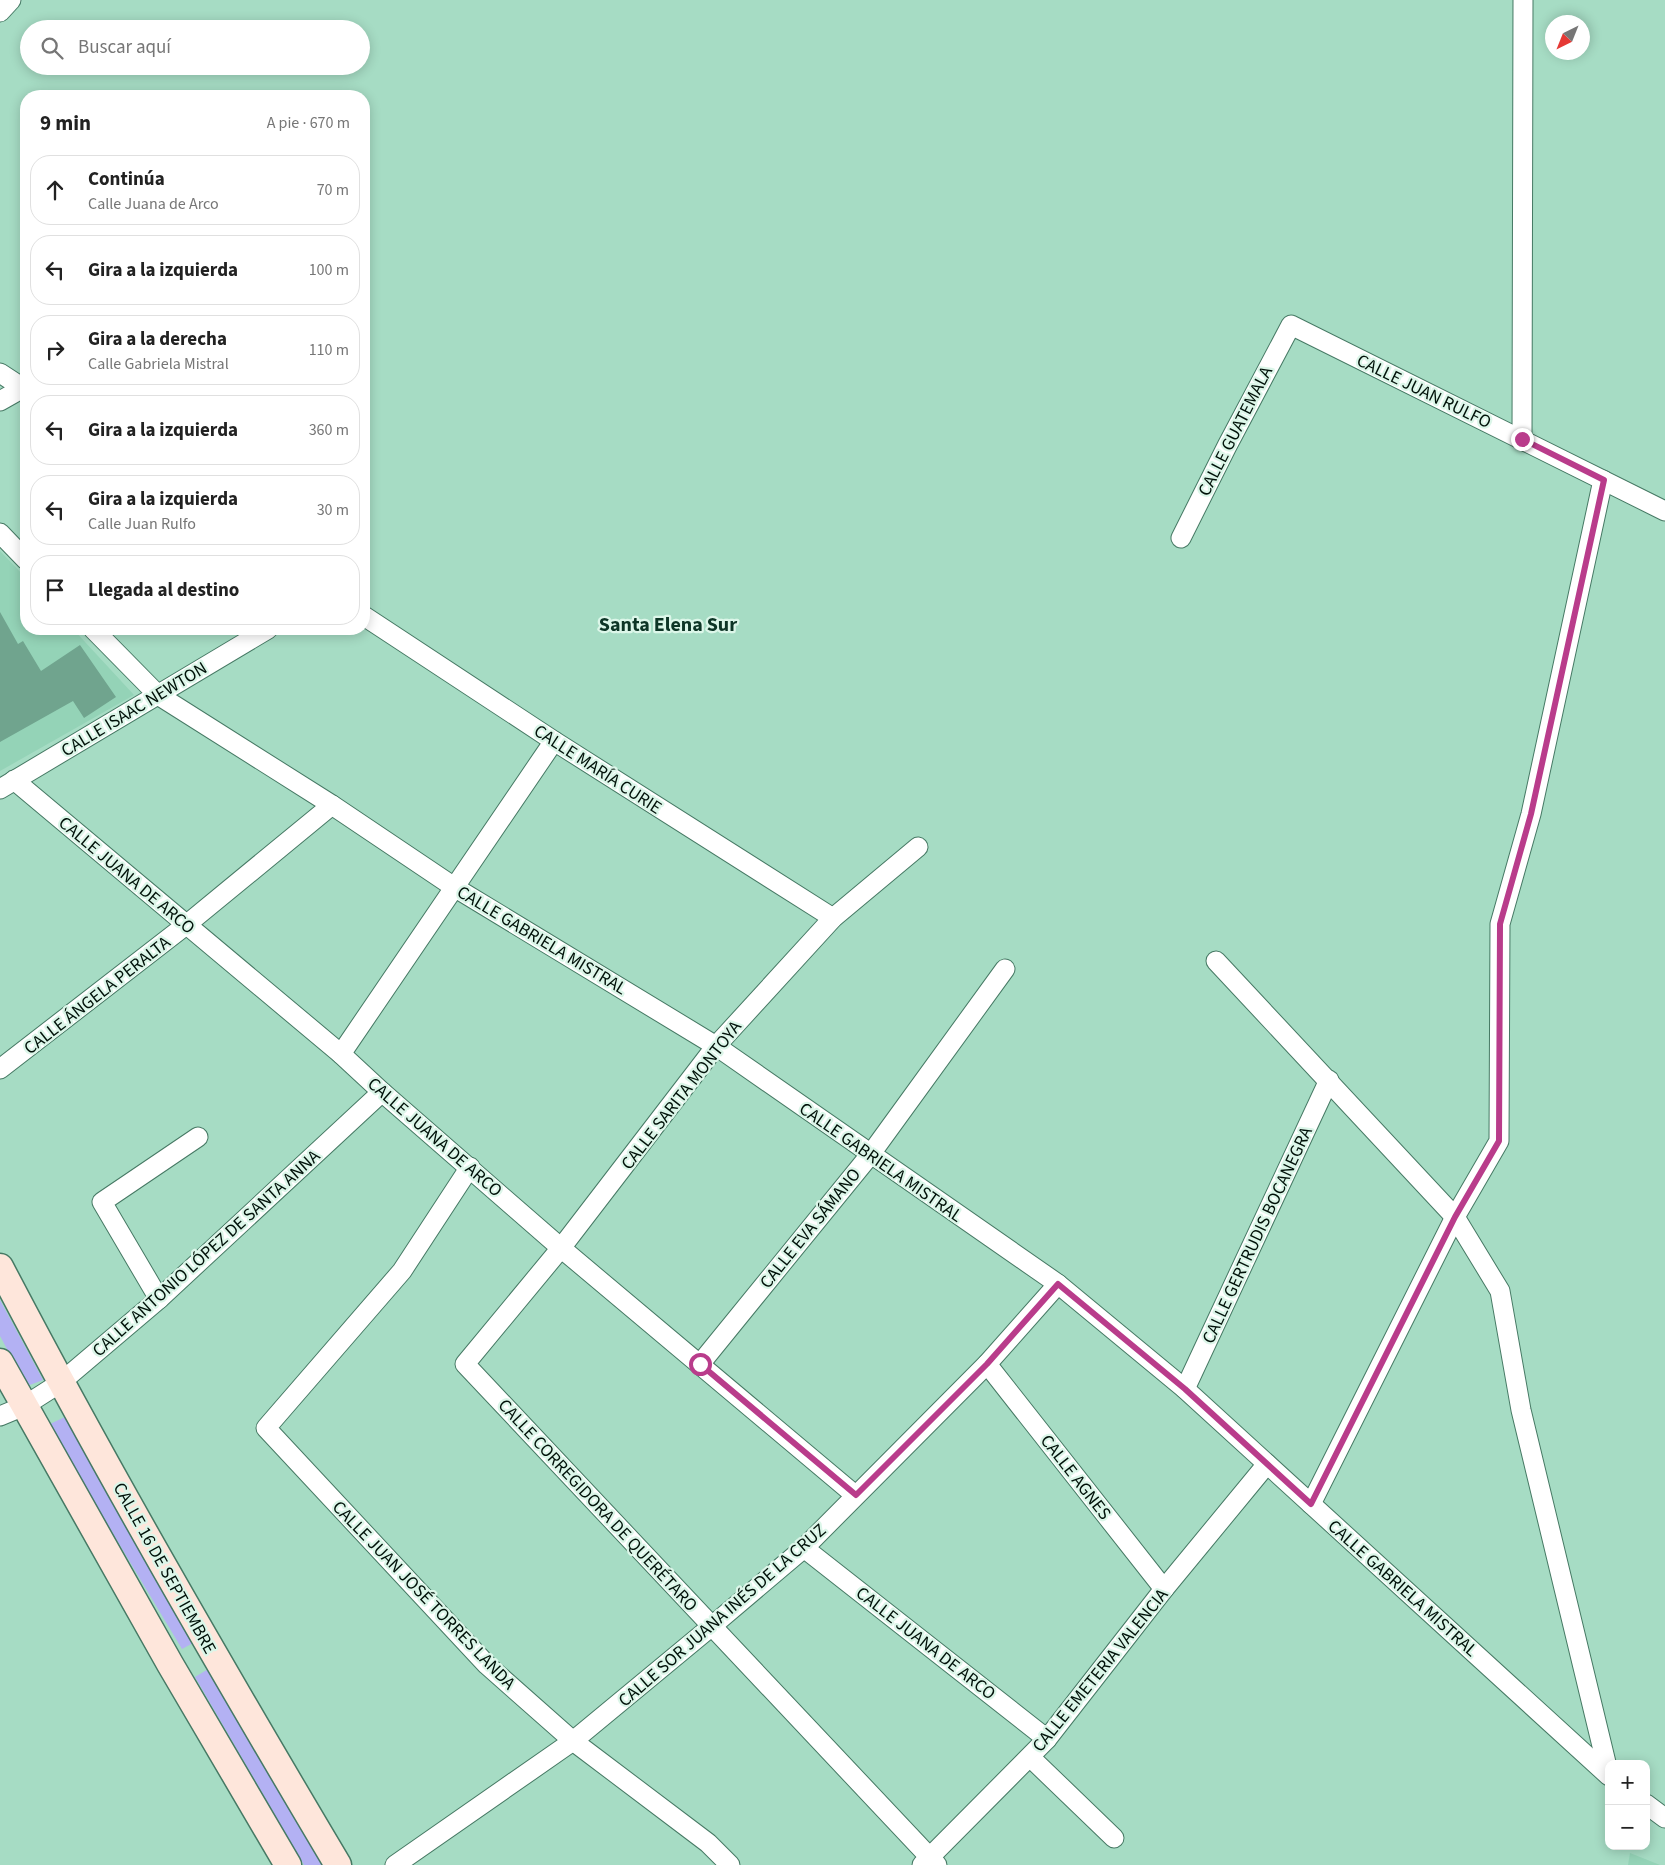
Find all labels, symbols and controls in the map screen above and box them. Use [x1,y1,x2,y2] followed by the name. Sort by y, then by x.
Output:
[1545,15,1590,60] north arrow
[20,20,370,75] search box
[38,34,66,62] icon: search
[78,34,171,61] text: Buscar aquí
[40,108,91,138] text: 9 min
[267,112,350,134] text: A pie · 670 m
[88,166,165,193] text: Continúa
[41,176,69,204] icon: ahead
[317,179,349,201] text: 70 m
[88,193,219,215] text: Calle Juana de Arco
[41,256,69,284] icon: left
[88,257,238,284] text: Gira a la izquierda
[309,259,349,281] text: 100 m
[88,326,227,353] text: Gira a la derecha
[41,336,69,364] icon: right
[309,339,349,361] text: 110 m
[1352,348,1495,435] street label: CALLE JUAN RULFO
[88,353,229,375] text: Calle Gabriela Mistral
[1192,362,1279,500] street label: CALLE GUATEMALA
[41,416,69,444] icon: left
[88,417,238,444] text: Gira a la izquierda
[309,419,349,441] text: 360 m
[1511,428,1534,451] route end
[88,486,238,513] text: Gira a la izquierda
[41,496,69,524] icon: left
[317,499,349,521] text: 30 m
[88,513,196,535] text: Calle Juan Rulfo
[41,576,69,604] icon: arrive
[88,577,239,604] text: Llegada al destino
[599,611,737,639] district label: Santa Elena Sur
[57,656,212,763] street label: CALLE ISAAC NEWTON
[529,719,667,820] street label: CALLE MARÍA CURIE
[53,811,200,940] street label: CALLE JUANA DE ARCO
[452,880,632,1001] street label: CALLE GABRIELA MISTRAL
[19,930,176,1061] street label: CALLE ÁNGELA PERALTA
[615,1015,748,1175] street label: CALLE SARITA MONTOYA
[362,1072,508,1203] street label: CALLE JUANA DE ARCO
[794,1097,968,1228] street label: CALLE GABRIELA MISTRAL
[1196,1123,1319,1348] street label: CALLE GERTRUDIS BOCANEGRA
[87,1144,326,1363] street label: CALLE ANTONIO LÓPEZ DE SANTA ANNA
[754,1163,867,1294] street label: CALLE EVA SÁMANO
[689,1353,712,1376] route start
[492,1393,703,1617] street label: CALLE CORREGIDORA DE QUERÉTARO
[1034,1429,1117,1525] street label: CALLE AGNES
[107,1478,222,1658] street label: CALLE 16 DE SEPTIEMBRE
[326,1495,521,1696] street label: CALLE JUAN JOSÉ TORRES LANDA
[1322,1514,1483,1663] street label: CALLE GABRIELA MISTRAL
[613,1518,832,1713] street label: CALLE SOR JUANA INÉS DE LA CRUZ
[851,1581,1001,1706] street label: CALLE JUANA DE ARCO
[1027,1583,1174,1757] street label: CALLE EMETERIA VALENCIA
[1605,1760,1650,1850] map controls
[1605,1760,1650,1805] button: +
[1605,1805,1650,1850] button: −

